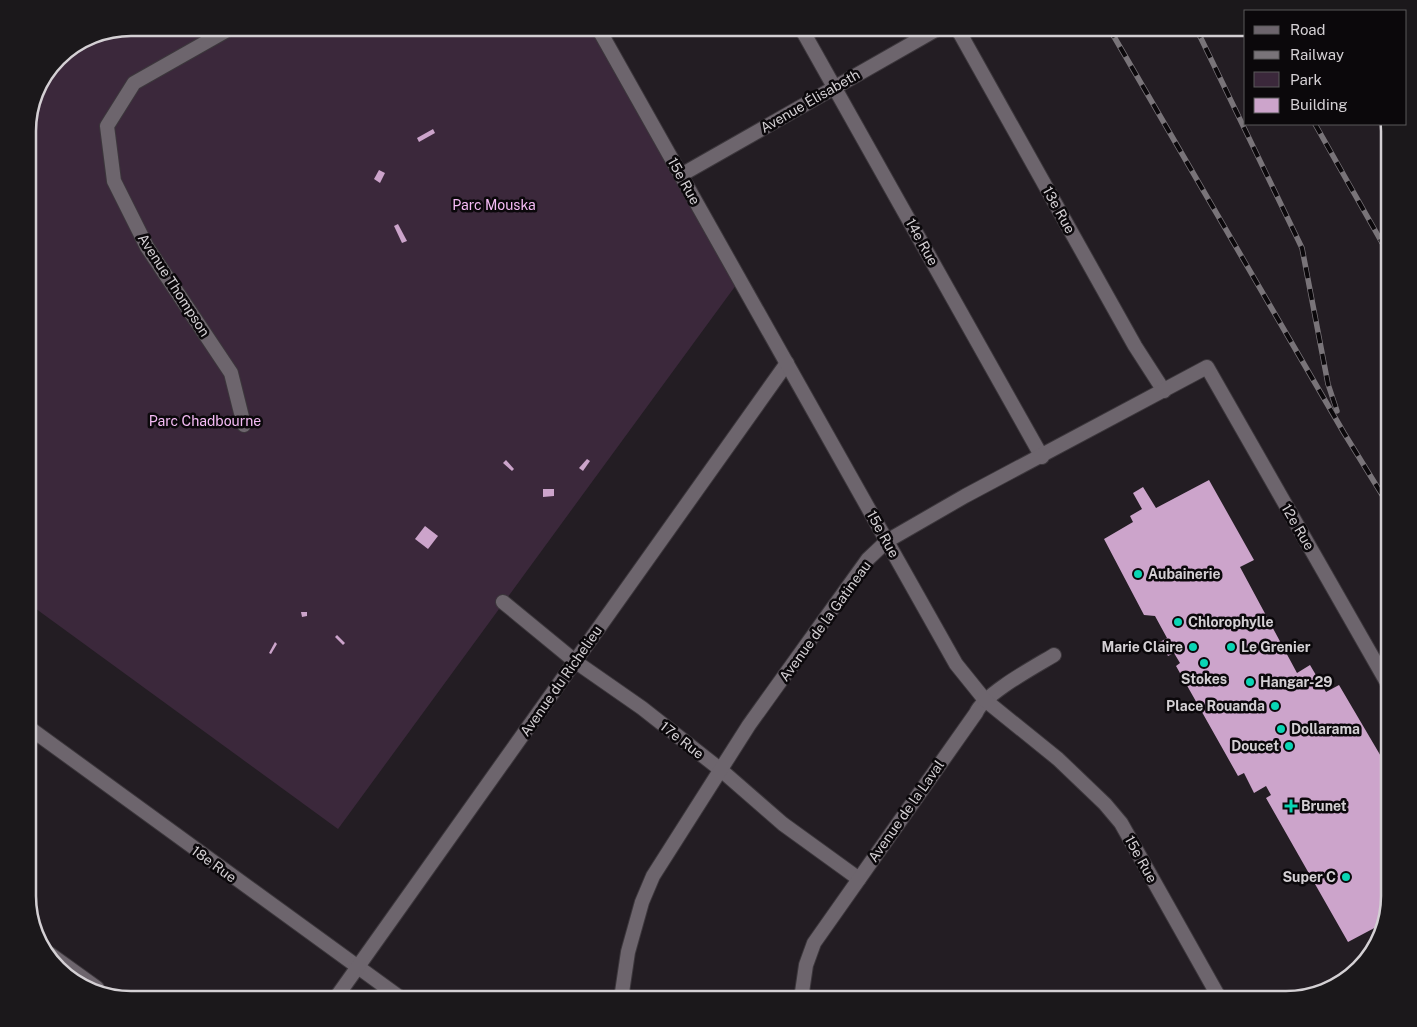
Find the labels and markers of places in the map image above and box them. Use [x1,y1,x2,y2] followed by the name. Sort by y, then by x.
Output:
[1148,566,1221,582] place label: Aubainerie
[1132,568,1144,580] marker: Aubainerie
[1188,614,1273,630] place label: Chlorophylle
[1172,616,1184,628] marker: Chlorophylle
[1101,639,1183,655] place label: Marie Claire
[1241,639,1311,655] place label: Le Grenier
[1187,641,1199,653] marker: Marie Claire
[1225,641,1237,653] marker: Le Grenier
[1198,657,1210,669] marker: Stokes
[1181,671,1227,687] place label: Stokes
[1260,674,1333,690] place label: Hangar-29
[1244,676,1256,688] marker: Hangar-29
[1166,698,1265,714] place label: Place Rouanda
[1269,700,1281,712] marker: Place Rouanda
[1291,721,1360,737] place label: Dollarama
[1275,723,1287,735] marker: Dollarama
[1231,738,1279,754] place label: Doucet
[1283,740,1295,752] marker: Doucet
[1301,798,1347,814] place label: Brunet
[1285,800,1297,812] marker: Brunet
[1282,869,1336,885] place label: Super C
[1340,871,1352,883] marker: Super C

